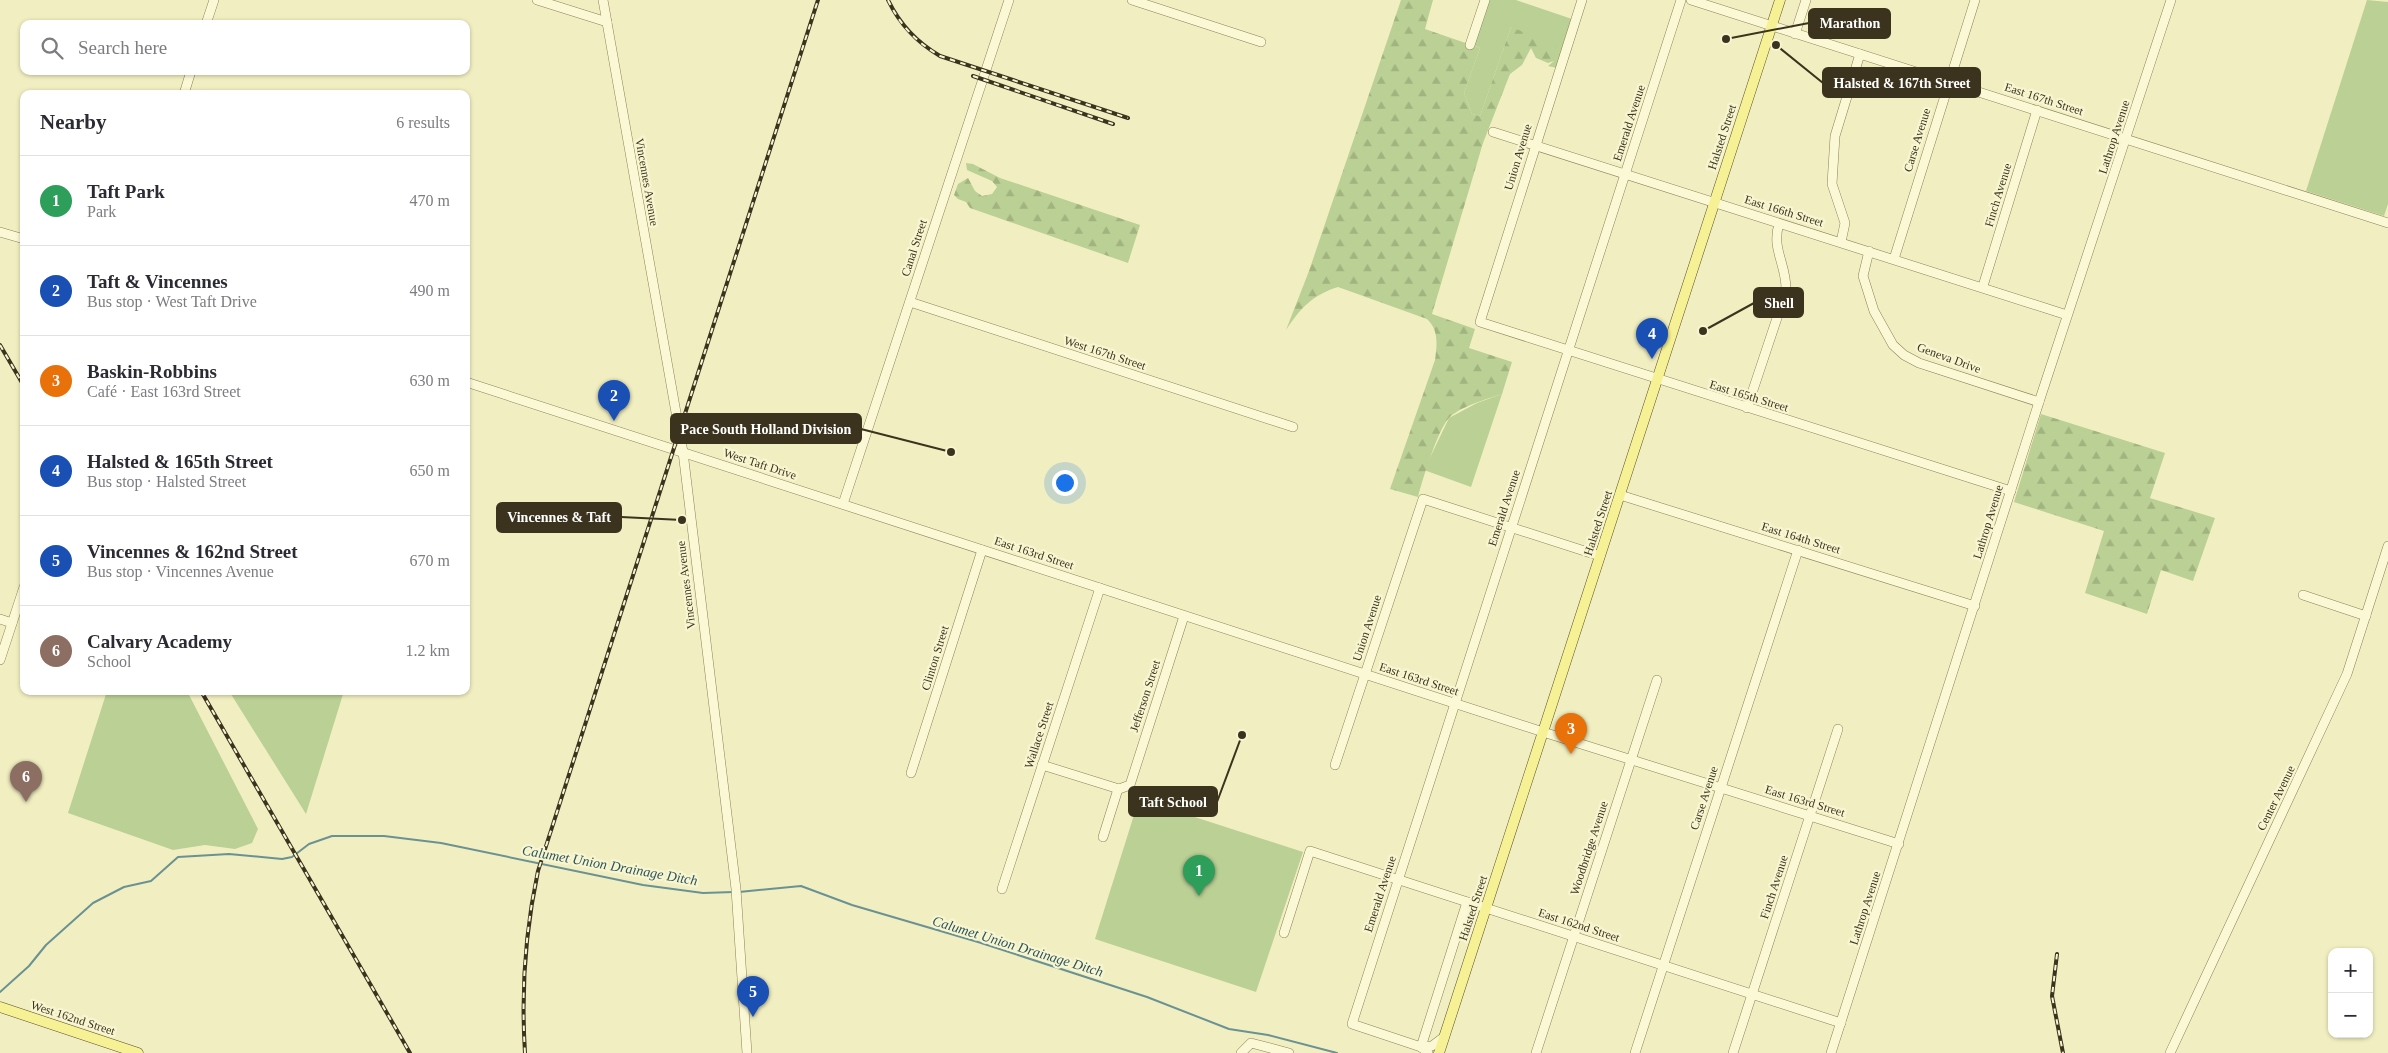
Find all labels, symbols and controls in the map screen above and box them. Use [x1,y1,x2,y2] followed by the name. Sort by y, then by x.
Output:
[1809,9,1890,38] callout: Marathon
[1820,16,1881,31] text: Marathon
[20,20,470,75] search box
[38,34,66,62] icon: search
[78,37,167,58] text: Search here
[1823,68,1980,97] callout: Halsted & 167th Street
[1834,76,1971,91] text: Halsted & 167th Street
[2003,80,2086,119] street label: East 167th Street
[1610,83,1648,163] street label: Emerald Avenue
[2095,98,2133,176] street label: Lathrop Avenue
[1705,102,1739,171] street label: Halsted Street
[1901,106,1933,174] street label: Carse Avenue
[40,110,107,134] text: Nearby
[396,114,450,131] text: 6 results
[1501,122,1535,192] street label: Union Avenue
[632,137,662,227] street label: Vincennes Avenue
[1982,161,2014,229] street label: Finch Avenue
[87,181,165,202] text: Taft Park
[52,192,60,209] text: 1
[410,192,450,209] text: 470 m
[1743,192,1826,230] street label: East 166th Street
[87,203,116,220] text: Park
[898,217,930,278] street label: Canal Street
[87,271,228,292] text: Taft & Vincennes
[52,282,60,299] text: 2
[410,282,450,299] text: 490 m
[1754,288,1803,317] callout: Shell
[87,293,257,310] text: Bus stop · West Taft Drive
[1764,296,1794,311] text: Shell
[1636,318,1668,359] pin: 4
[1062,333,1148,373] street label: West 167th Street
[1915,340,1983,376] street label: Geneva Drive
[87,361,217,382] text: Baskin-Robbins
[52,372,60,389] text: 3
[410,372,450,389] text: 630 m
[1708,377,1791,415] street label: East 165th Street
[598,380,630,421] pin: 2
[87,383,241,400] text: Café · East 163rd Street
[671,414,861,443] callout: Pace South Holland Division
[681,422,852,437] text: Pace South Holland Division
[722,446,798,482] street label: West Taft Drive
[87,451,273,472] text: Halsted & 165th Street
[52,462,60,479] text: 4
[410,462,450,479] text: 650 m
[1485,468,1523,548] street label: Emerald Avenue
[1052,470,1078,496] your location
[87,473,246,490] text: Bus stop · Halsted Street
[1970,483,2006,561] street label: Lathrop Avenue
[1581,488,1615,557] street label: Halsted Street
[497,503,621,532] callout: Vincennes & Taft
[507,510,611,525] text: Vincennes & Taft
[1760,519,1843,557] street label: East 164th Street
[993,534,1076,573] street label: East 163rd Street
[674,540,698,630] street label: Vincennes Avenue
[87,541,298,562] text: Vincennes & 162nd Street
[52,552,60,569] text: 5
[410,552,450,569] text: 670 m
[87,563,274,580] text: Bus stop · Vincennes Avenue
[1350,593,1384,663] street label: Union Avenue
[919,623,952,692] street label: Clinton Street
[87,631,232,652] text: Calvary Academy
[52,642,60,659] text: 6
[406,642,450,659] text: 1.2 km
[87,653,131,670] text: School
[1127,658,1163,734] street label: Jefferson Street
[1378,660,1461,699] street label: East 163rd Street
[1022,699,1057,770] street label: Wallace Street
[1555,713,1587,754] pin: 3
[10,761,42,802] pin: 6
[2254,763,2298,833] street label: Center Avenue
[1687,764,1721,832] street label: Carse Avenue
[1763,782,1847,820] street label: East 163rd Street
[1129,787,1217,816] callout: Taft School
[1139,795,1207,810] text: Taft School
[1567,799,1611,897] street label: Woodbridge Avenue
[521,843,699,888] water label: Calumet Union Drainage Ditch
[1757,853,1791,921] street label: Finch Avenue
[1361,854,1399,934] street label: Emerald Avenue
[1183,855,1215,896] pin: 1
[1846,869,1884,947] street label: Lathrop Avenue
[1456,873,1490,942] street label: Halsted Street
[1537,905,1622,945] street label: East 162nd Street
[931,913,1105,980] water label: Calumet Union Drainage Ditch
[2328,948,2373,1038] map controls
[2328,948,2373,993] button: +
[737,976,769,1017] pin: 5
[2328,993,2373,1038] button: −
[29,998,117,1038] street label: West 162nd Street

